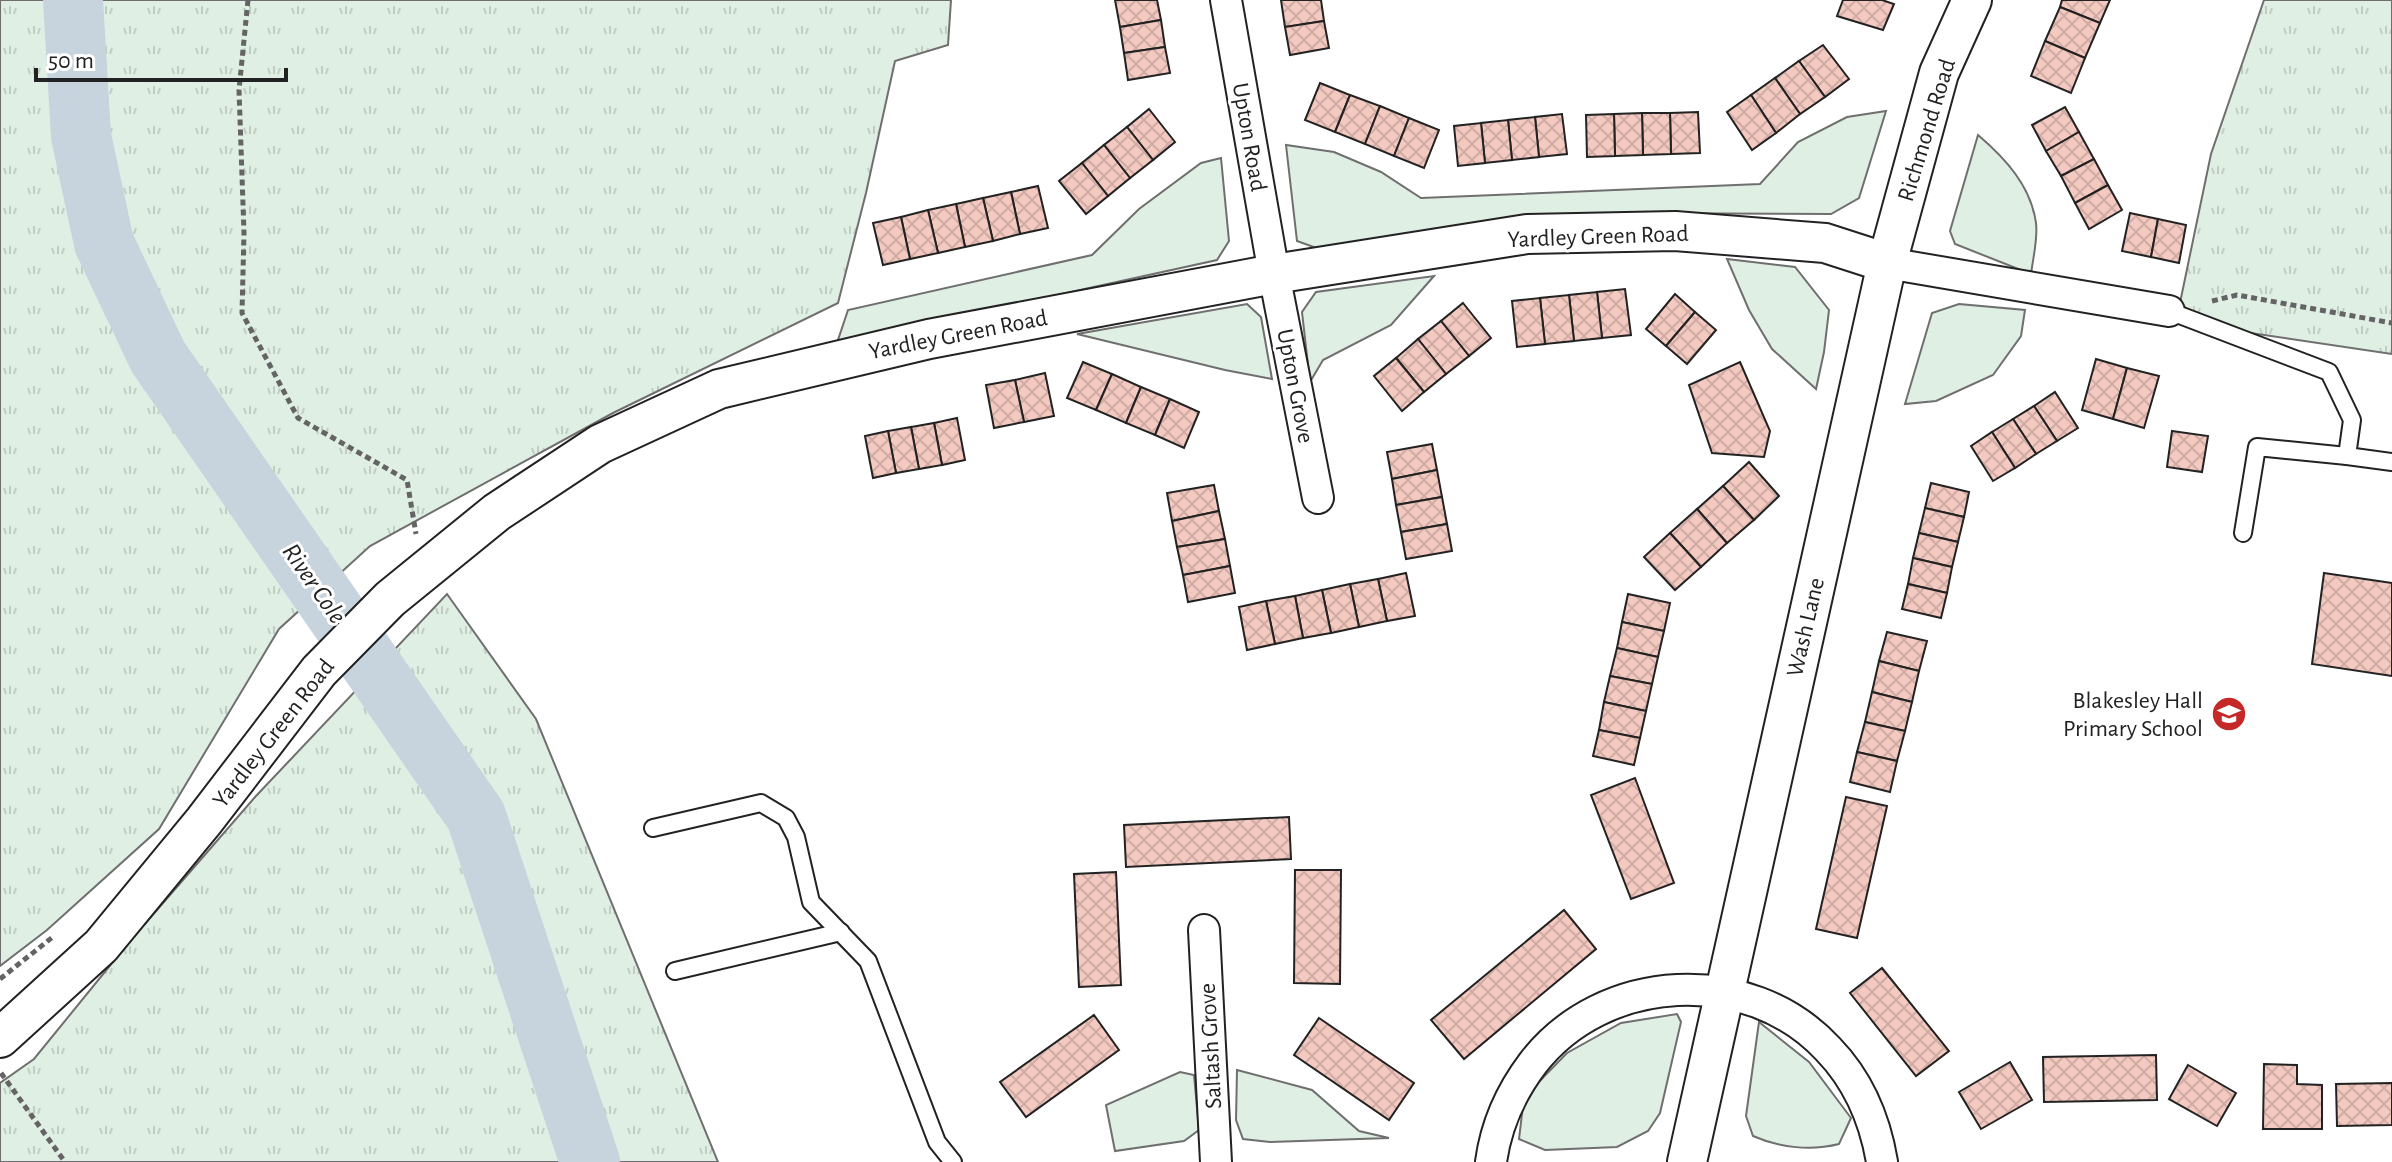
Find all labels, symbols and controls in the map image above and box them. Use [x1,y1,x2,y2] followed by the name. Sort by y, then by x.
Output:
[36,32,286,82] scale bar
[48,49,94,73] text: 50 m
[1894,56,1960,205] street label: Richmond Road
[1228,81,1270,193] street label: Upton Road
[1507,222,1689,252] street label: Yardley Green Road
[867,306,1049,364] street label: Yardley Green Road
[1272,327,1318,445] street label: Upton Grove
[277,539,351,628] water label: River Cole
[1783,575,1829,679] street label: Wash Lane
[209,655,339,812] street label: Yardley Green Road
[2063,689,2203,741] place label: Blakesley Hall Primary School
[2210,695,2248,733] school or university icon: Blakesley Hall Primary School
[1196,982,1226,1109] street label: Saltash Grove

